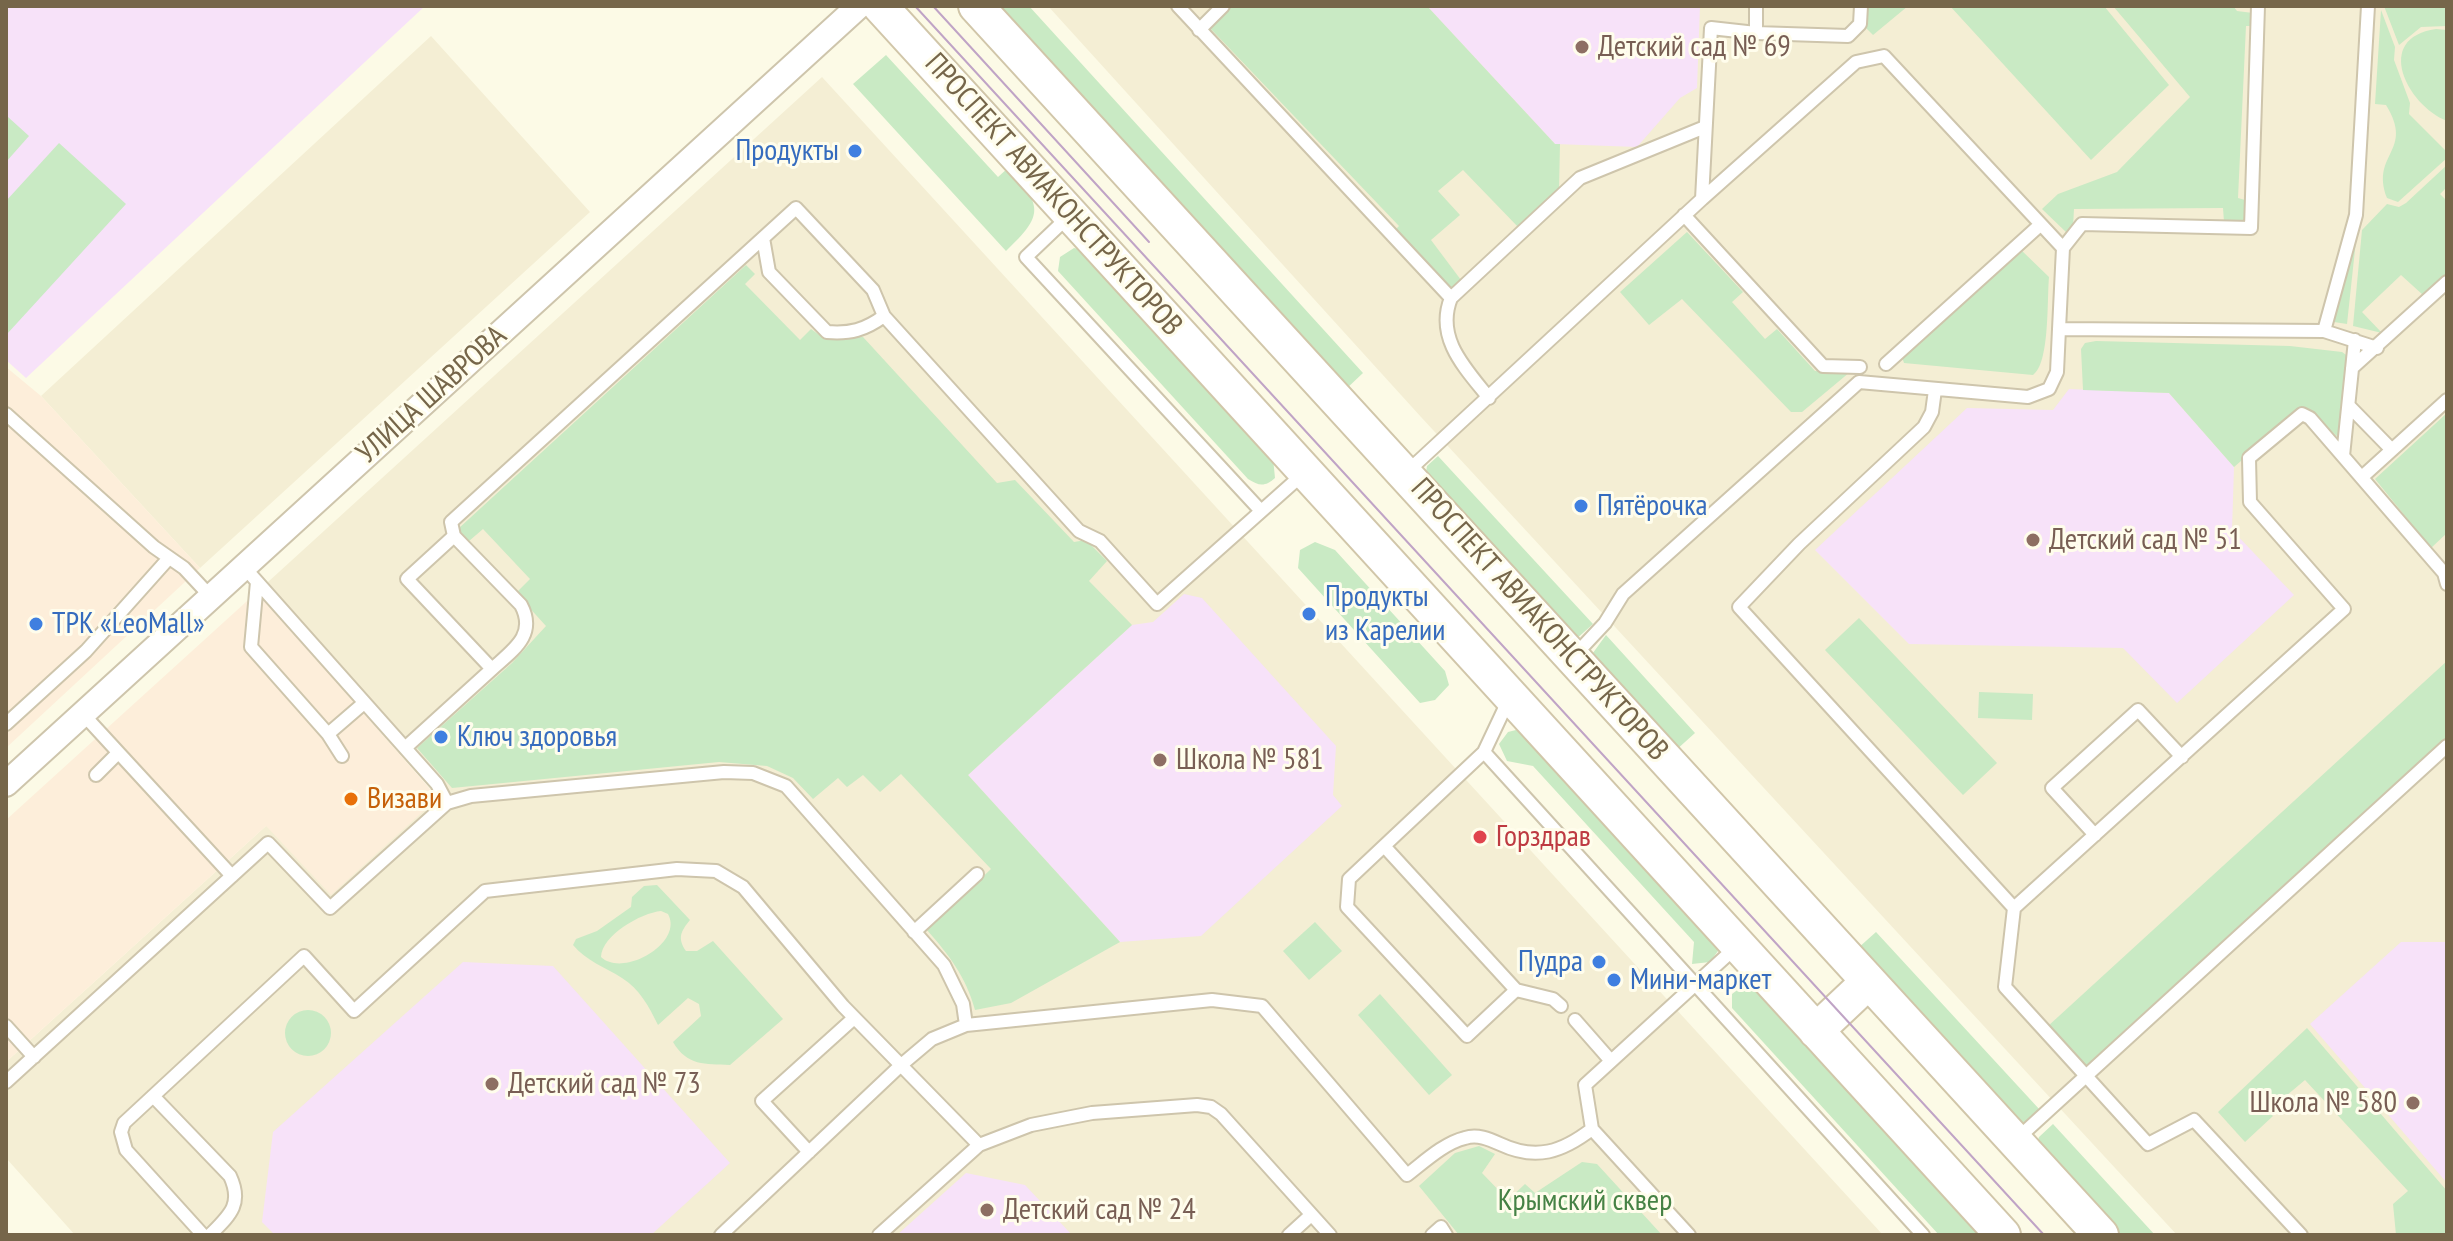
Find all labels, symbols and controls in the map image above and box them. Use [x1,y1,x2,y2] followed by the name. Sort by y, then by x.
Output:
[1598,29,1791,65] place label: Детский сад № 69
[1573,38,1591,56] marker: Детский сад № 69
[917,46,1189,344] street label: ПРОСПЕКТ АВИАКОНСТРУКТОРОВ
[735,133,839,169] place label: Продукты
[846,142,864,160] marker: Продукты
[350,318,514,472] street label: УЛИЦА ШАВРОВА
[1403,471,1675,769] street label: ПРОСПЕКТ АВИАКОНСТРУКТОРОВ
[1597,488,1708,524] place label: Пятёрочка
[1572,497,1590,515] marker: Пятёрочка
[2049,522,2242,558] place label: Детский сад № 51
[2024,531,2042,549] marker: Детский сад № 51
[1325,579,1445,650] place label: Продукты из Карелии
[1300,605,1318,623] marker: Продукты из Карелии
[52,606,205,642] place label: ТРК «LeoMall»
[27,615,45,633] marker: ТРК «LeoMall»
[457,719,617,755] place label: Ключ здоровья
[432,728,450,746] marker: Ключ здоровья
[1176,742,1323,778] place label: Школа № 581
[1151,751,1169,769] marker: Школа № 581
[367,781,442,817] place label: Визави
[342,790,360,808] marker: Визави
[1496,819,1591,855] place label: Горздрав
[1471,828,1489,846] marker: Горздрав
[1518,944,1583,980] place label: Пудра
[1590,953,1608,971] marker: Пудра
[1630,962,1771,998] place label: Мини-маркет
[1605,971,1623,989] marker: Мини-маркет
[508,1066,701,1102] place label: Детский сад № 73
[483,1075,501,1093] marker: Детский сад № 73
[2250,1085,2397,1121] place label: Школа № 580
[2404,1094,2422,1112] marker: Школа № 580
[1498,1183,1672,1219] park label: Крымский сквер
[1003,1192,1196,1228] place label: Детский сад № 24
[978,1201,996,1219] marker: Детский сад № 24

